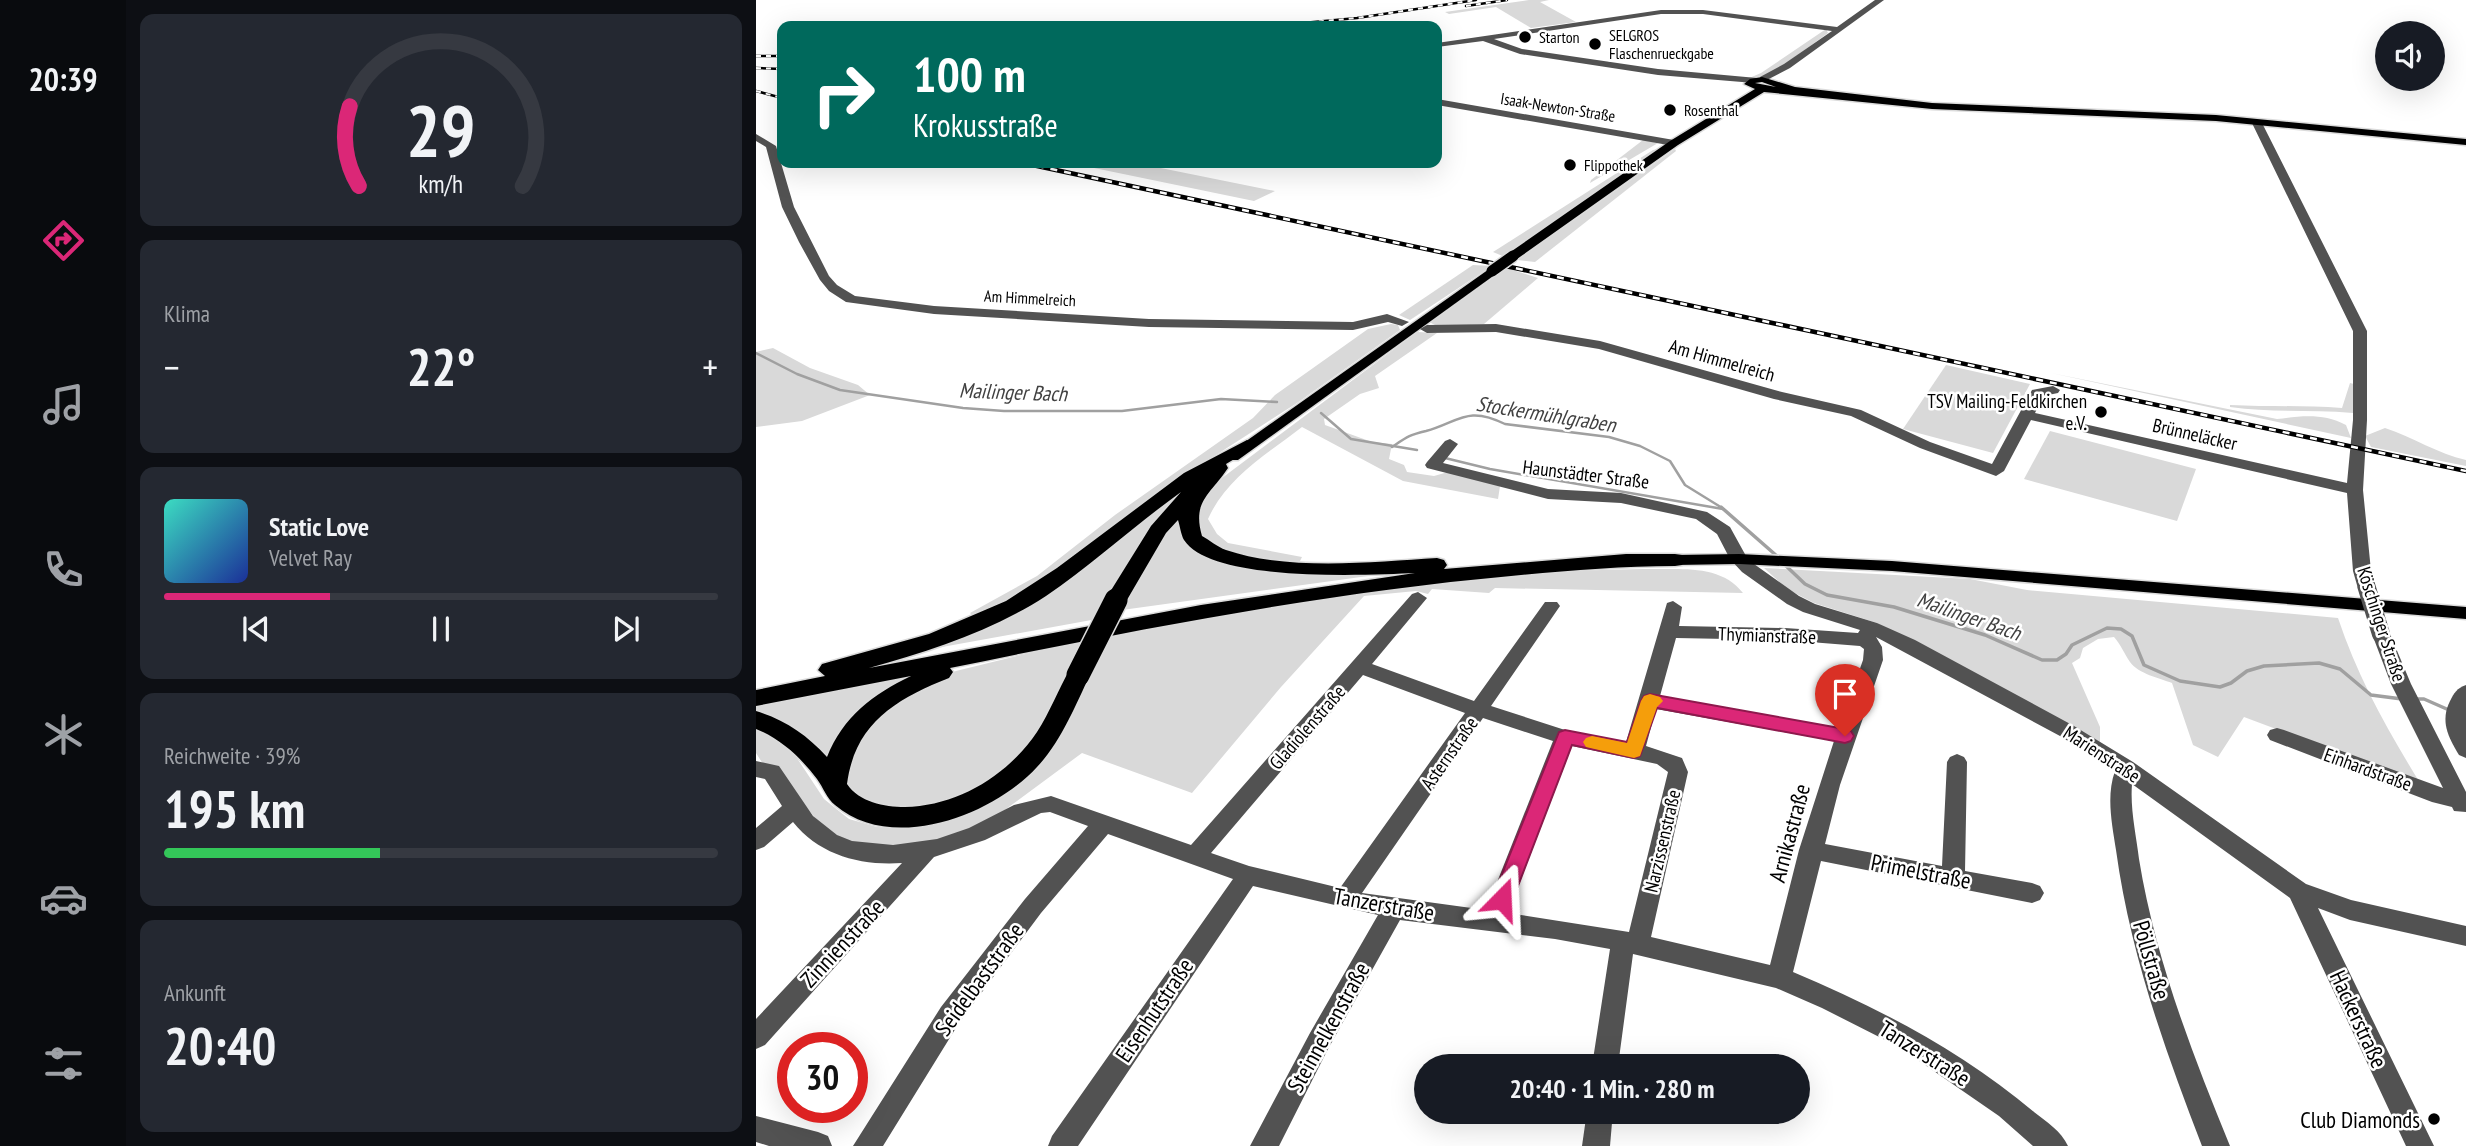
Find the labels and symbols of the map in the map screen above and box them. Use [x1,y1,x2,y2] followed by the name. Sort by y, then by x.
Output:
[1609,25,1714,63] place label: SELGROS Flaschenrueckgabe
[1539,27,1580,47] place label: Starton
[1517,29,1533,45] marker: Starton
[1587,36,1603,52] marker: SELGROS Flaschenrueckgabe
[1499,88,1617,126] street label: Isaak-Newton-Straße
[1684,100,1739,120] place label: Rosenthal
[1662,102,1678,118] marker: Rosenthal
[1584,155,1644,175] place label: Flippothek
[1562,157,1578,173] marker: Flippothek
[984,286,1076,310] street label: Am Himmelreich
[1666,333,1778,387] street label: Am Himmelreich
[959,377,1069,407] water label: Mailinger Bach
[1927,389,2087,435] place label: TSV Mailing-Feldkirchen e.V.
[1474,390,1619,439] water label: Stockermühlgraben
[2093,404,2109,420] marker: TSV Mailing-Feldkirchen e.V.
[2150,413,2240,456] street label: Brünneläcker
[1521,454,1651,494] street label: Haunstädter Straße
[2352,564,2412,685] street label: Köschinger Straße
[1914,586,2026,647] water label: Mailinger Bach
[1718,621,1817,649] street label: Thymianstraße
[1815,664,1875,736] pin
[1264,680,1350,774] street label: Gladiolenstraße
[1415,712,1483,794] street label: Asternstraße
[2059,720,2145,788] street label: Marienstraße
[2321,742,2415,796] street label: Einhardstraße
[1762,781,1816,885] street label: Arnikastraße
[1639,787,1685,895] street label: Narzissenstraße
[1869,847,1973,895] street label: Primelstraße
[1465,862,1539,936] position arrow
[1331,881,1437,927] street label: Tanzerstraße
[794,893,890,993] street label: Zinnienstraße
[928,917,1030,1041] street label: Seidelbaststraße
[2127,917,2177,1003] street label: Pöllstraße
[1109,953,1199,1067] street label: Eisenhutstraße
[1280,957,1376,1097] street label: Steinnelkenstraße
[2324,965,2394,1073] street label: Hackerstraße
[1874,1014,1976,1092] street label: Tanzerstraße
[777,1032,868,1123] speed limit sign: 30
[2300,1105,2420,1134] place label: Club Diamonds
[2426,1111,2442,1127] marker: Club Diamonds

